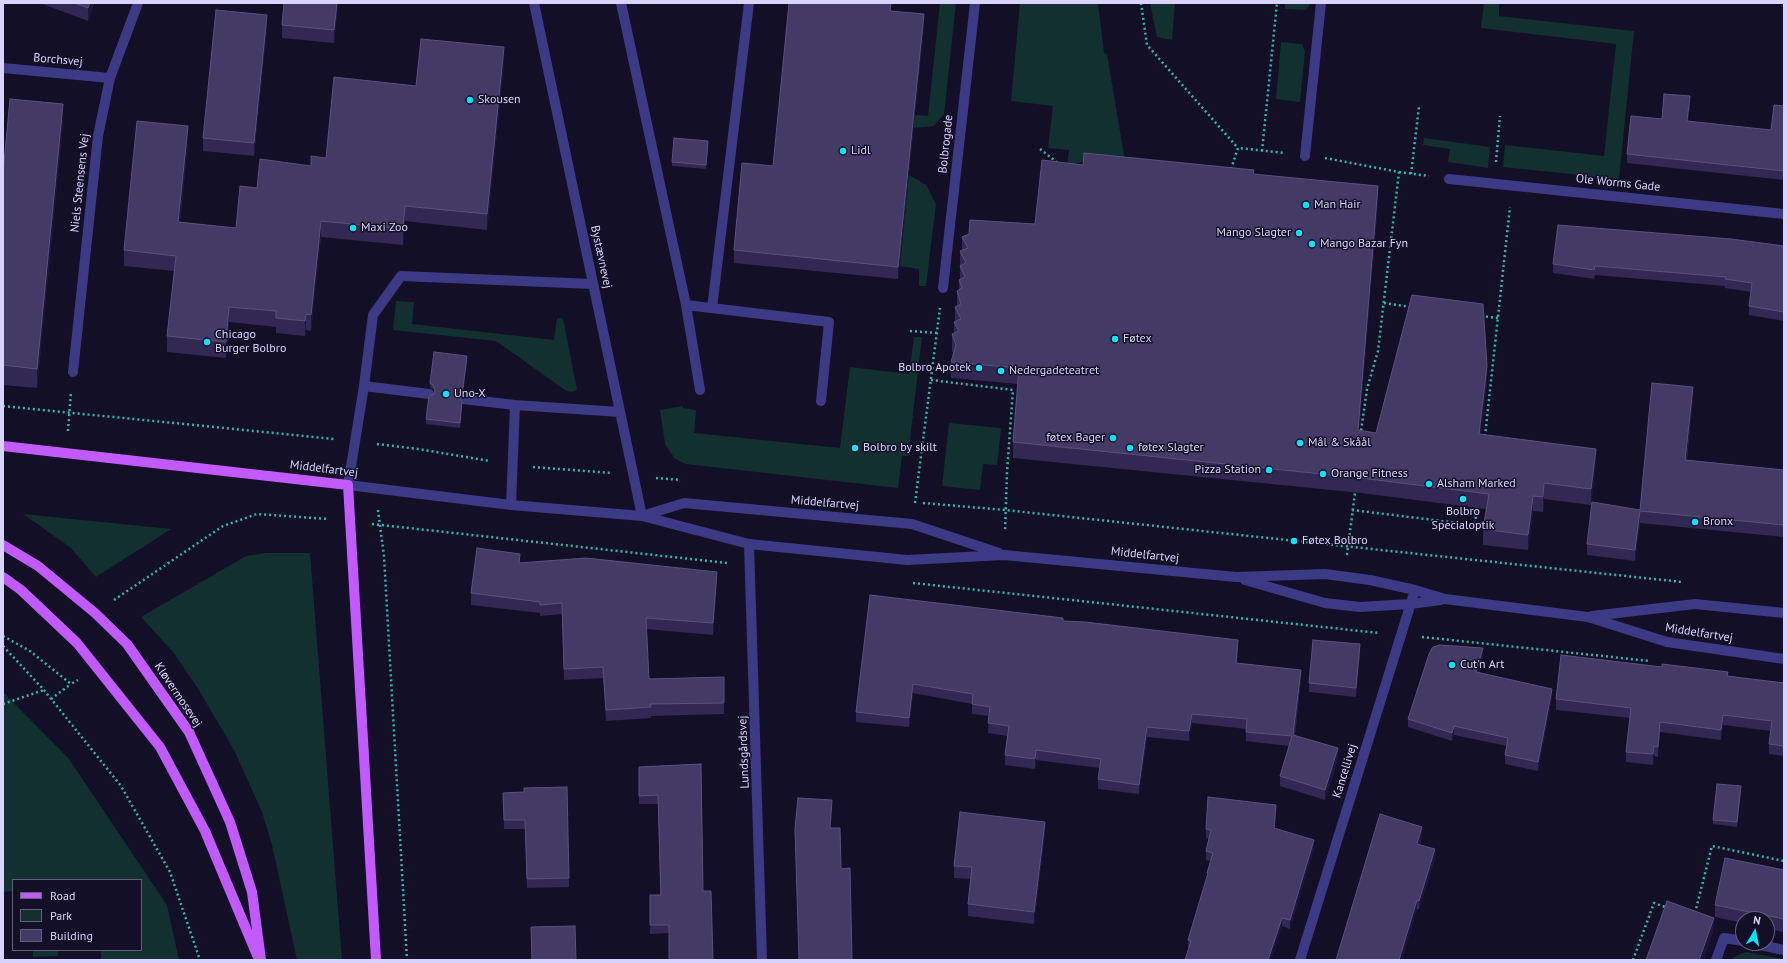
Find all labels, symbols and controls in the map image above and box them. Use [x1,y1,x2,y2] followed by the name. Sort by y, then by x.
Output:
[33,51,83,69] street label: Borchsvej
[478,93,521,107] place label: Skousen
[465,95,475,105] marker: Skousen
[936,114,956,174] street label: Bolbrogade
[68,133,92,233] street label: Niels Steensens Vej
[851,144,870,158] place label: Lidl
[838,146,848,156] marker: Lidl
[1575,171,1661,195] street label: Ole Worms Gade
[1314,198,1361,212] place label: Man Hair
[1301,200,1311,210] marker: Man Hair
[361,221,408,235] place label: Maxi Zoo
[348,223,358,233] marker: Maxi Zoo
[587,224,615,290] street label: Bystævnevej
[1217,226,1291,240] place label: Mango Slagter
[1294,228,1304,238] marker: Mango Slagter
[1320,237,1408,251] place label: Mango Bazar Fyn
[1307,239,1317,249] marker: Mango Bazar Fyn
[215,328,286,356] place label: Chicago Burger Bolbro
[1123,332,1152,346] place label: Føtex
[1110,334,1120,344] marker: Føtex
[202,337,212,347] marker: Chicago Burger Bolbro
[898,361,971,375] place label: Bolbro Apotek
[974,363,984,373] marker: Bolbro Apotek
[1009,364,1099,378] place label: Nedergadeteatret
[996,366,1006,376] marker: Nedergadeteatret
[454,387,486,401] place label: Uno-X
[441,389,451,399] marker: Uno-X
[1046,431,1105,445] place label: føtex Bager
[1108,433,1118,443] marker: føtex Bager
[1308,436,1371,450] place label: Mål & Skåål
[1295,438,1305,448] marker: Mål & Skåål
[863,441,937,455] place label: Bolbro by skilt
[1138,441,1204,455] place label: føtex Slagter
[850,443,860,453] marker: Bolbro by skilt
[1125,443,1135,453] marker: føtex Slagter
[289,458,359,480] street label: Middelfartvej
[1195,463,1261,477] place label: Pizza Station
[1264,465,1274,475] marker: Pizza Station
[1331,467,1408,481] place label: Orange Fitness
[1318,469,1328,479] marker: Orange Fitness
[1437,477,1516,491] place label: Alsham Marked
[1424,479,1434,489] marker: Alsham Marked
[790,493,860,513] street label: Middelfartvej
[1458,494,1468,504] marker: Bolbro Specialoptik
[1432,505,1494,533] place label: Bolbro Specialoptik
[1703,515,1733,529] place label: Bronx
[1690,517,1700,527] marker: Bronx
[1302,534,1368,548] place label: Føtex Bolbro
[1289,536,1299,546] marker: Føtex Bolbro
[1110,544,1180,566] street label: Middelfartvej
[1664,621,1734,645] street label: Middelfartvej
[1460,658,1504,672] place label: Cut'n Art
[151,660,205,730] street label: Kløvermosevej
[1447,660,1457,670] marker: Cut'n Art
[736,715,752,789] street label: Lundsgårdsvej
[1330,742,1360,800] street label: Kancellivej
[12,879,142,951] legend
[50,888,75,903] text: Road
[50,908,72,923] text: Park
[1735,911,1775,951] north arrow
[1752,913,1762,928] text: N
[50,928,93,943] text: Building

